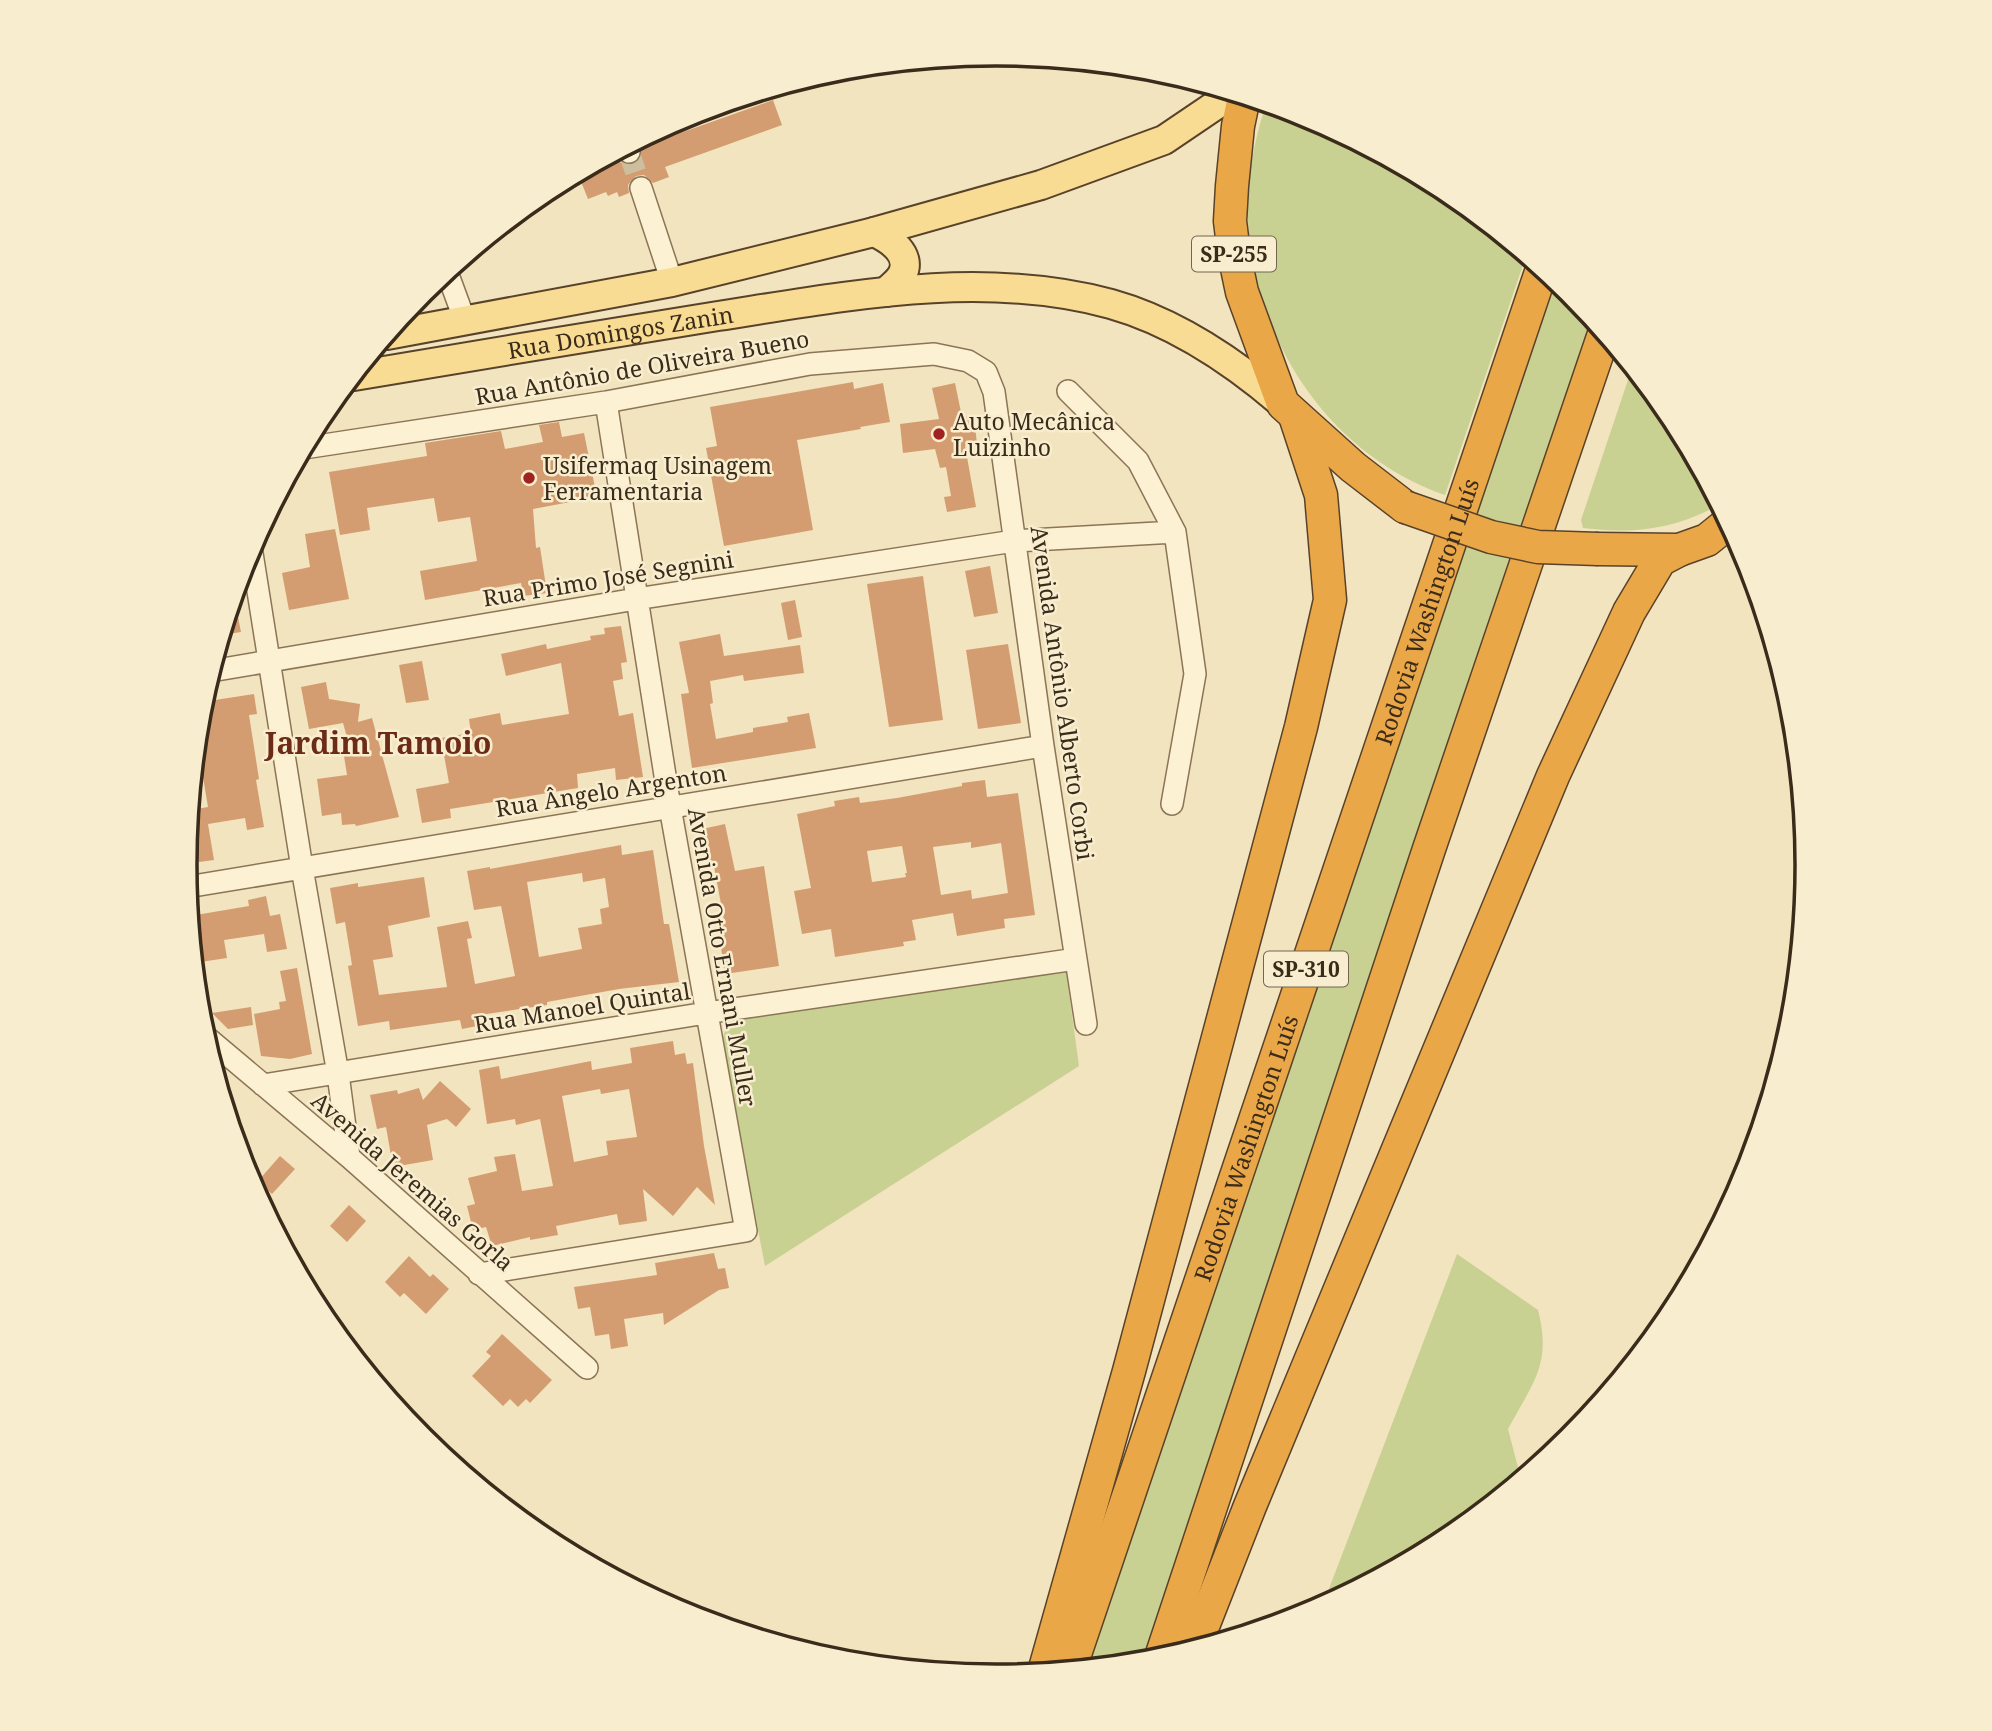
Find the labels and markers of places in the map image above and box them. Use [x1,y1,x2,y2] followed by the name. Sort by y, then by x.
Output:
[953,405,1115,463] place label: Auto Mecânica Luizinho
[931,426,947,442] marker: Auto Mecânica Luizinho
[543,449,772,507] place label: Usifermaq Usinagem Ferramentaria
[521,470,537,486] marker: Usifermaq Usinagem Ferramentaria

